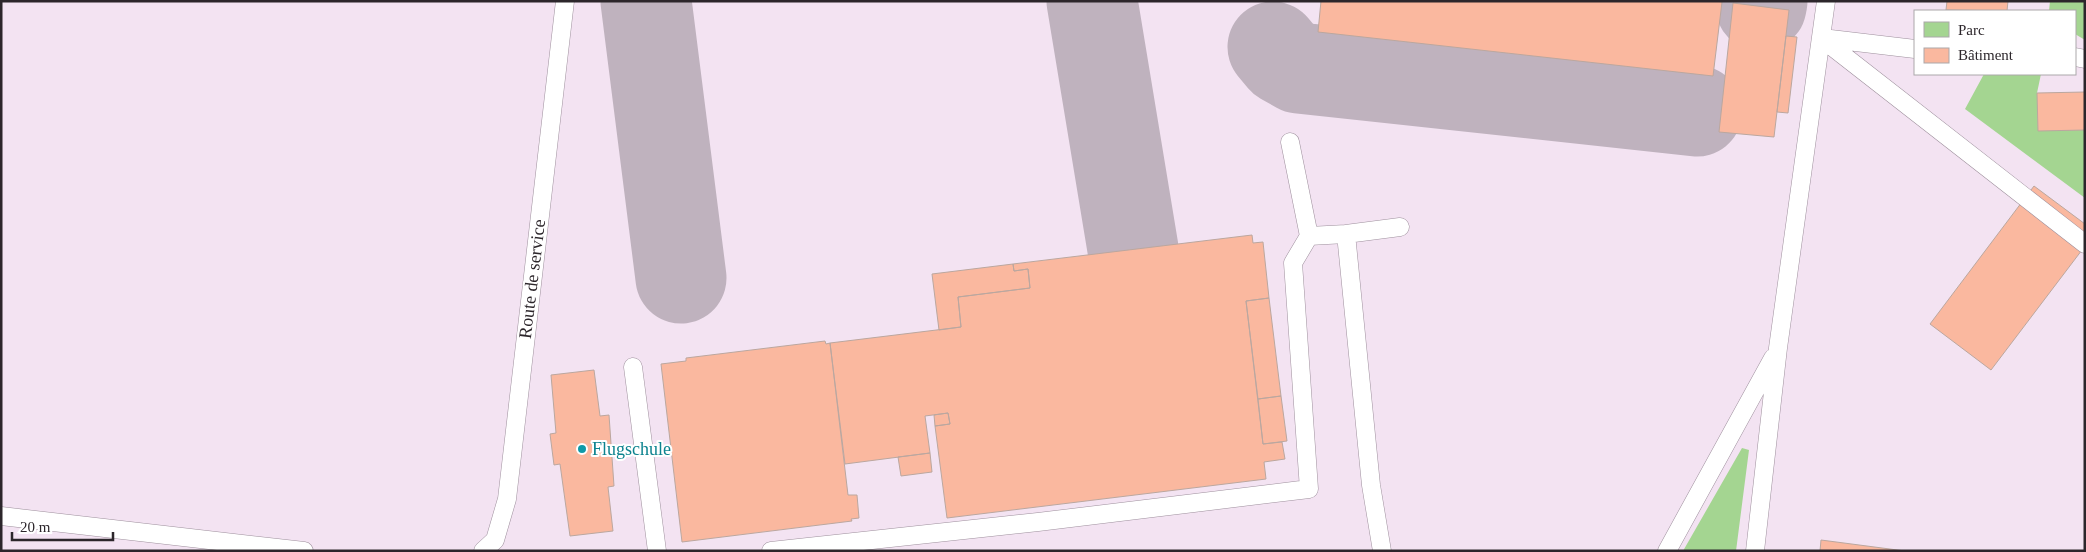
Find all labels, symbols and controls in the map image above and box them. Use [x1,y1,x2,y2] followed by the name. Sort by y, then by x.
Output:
[1914,10,2076,75] legend
[1958,22,1985,38] text: Parc
[1958,47,2014,63] text: Bâtiment
[515,218,549,340] street label: Route de service
[592,439,671,459] place label: Flugschule
[576,443,588,455] marker: Flugschule
[12,510,114,542] scale bar
[20,519,51,535] text: 20 m

